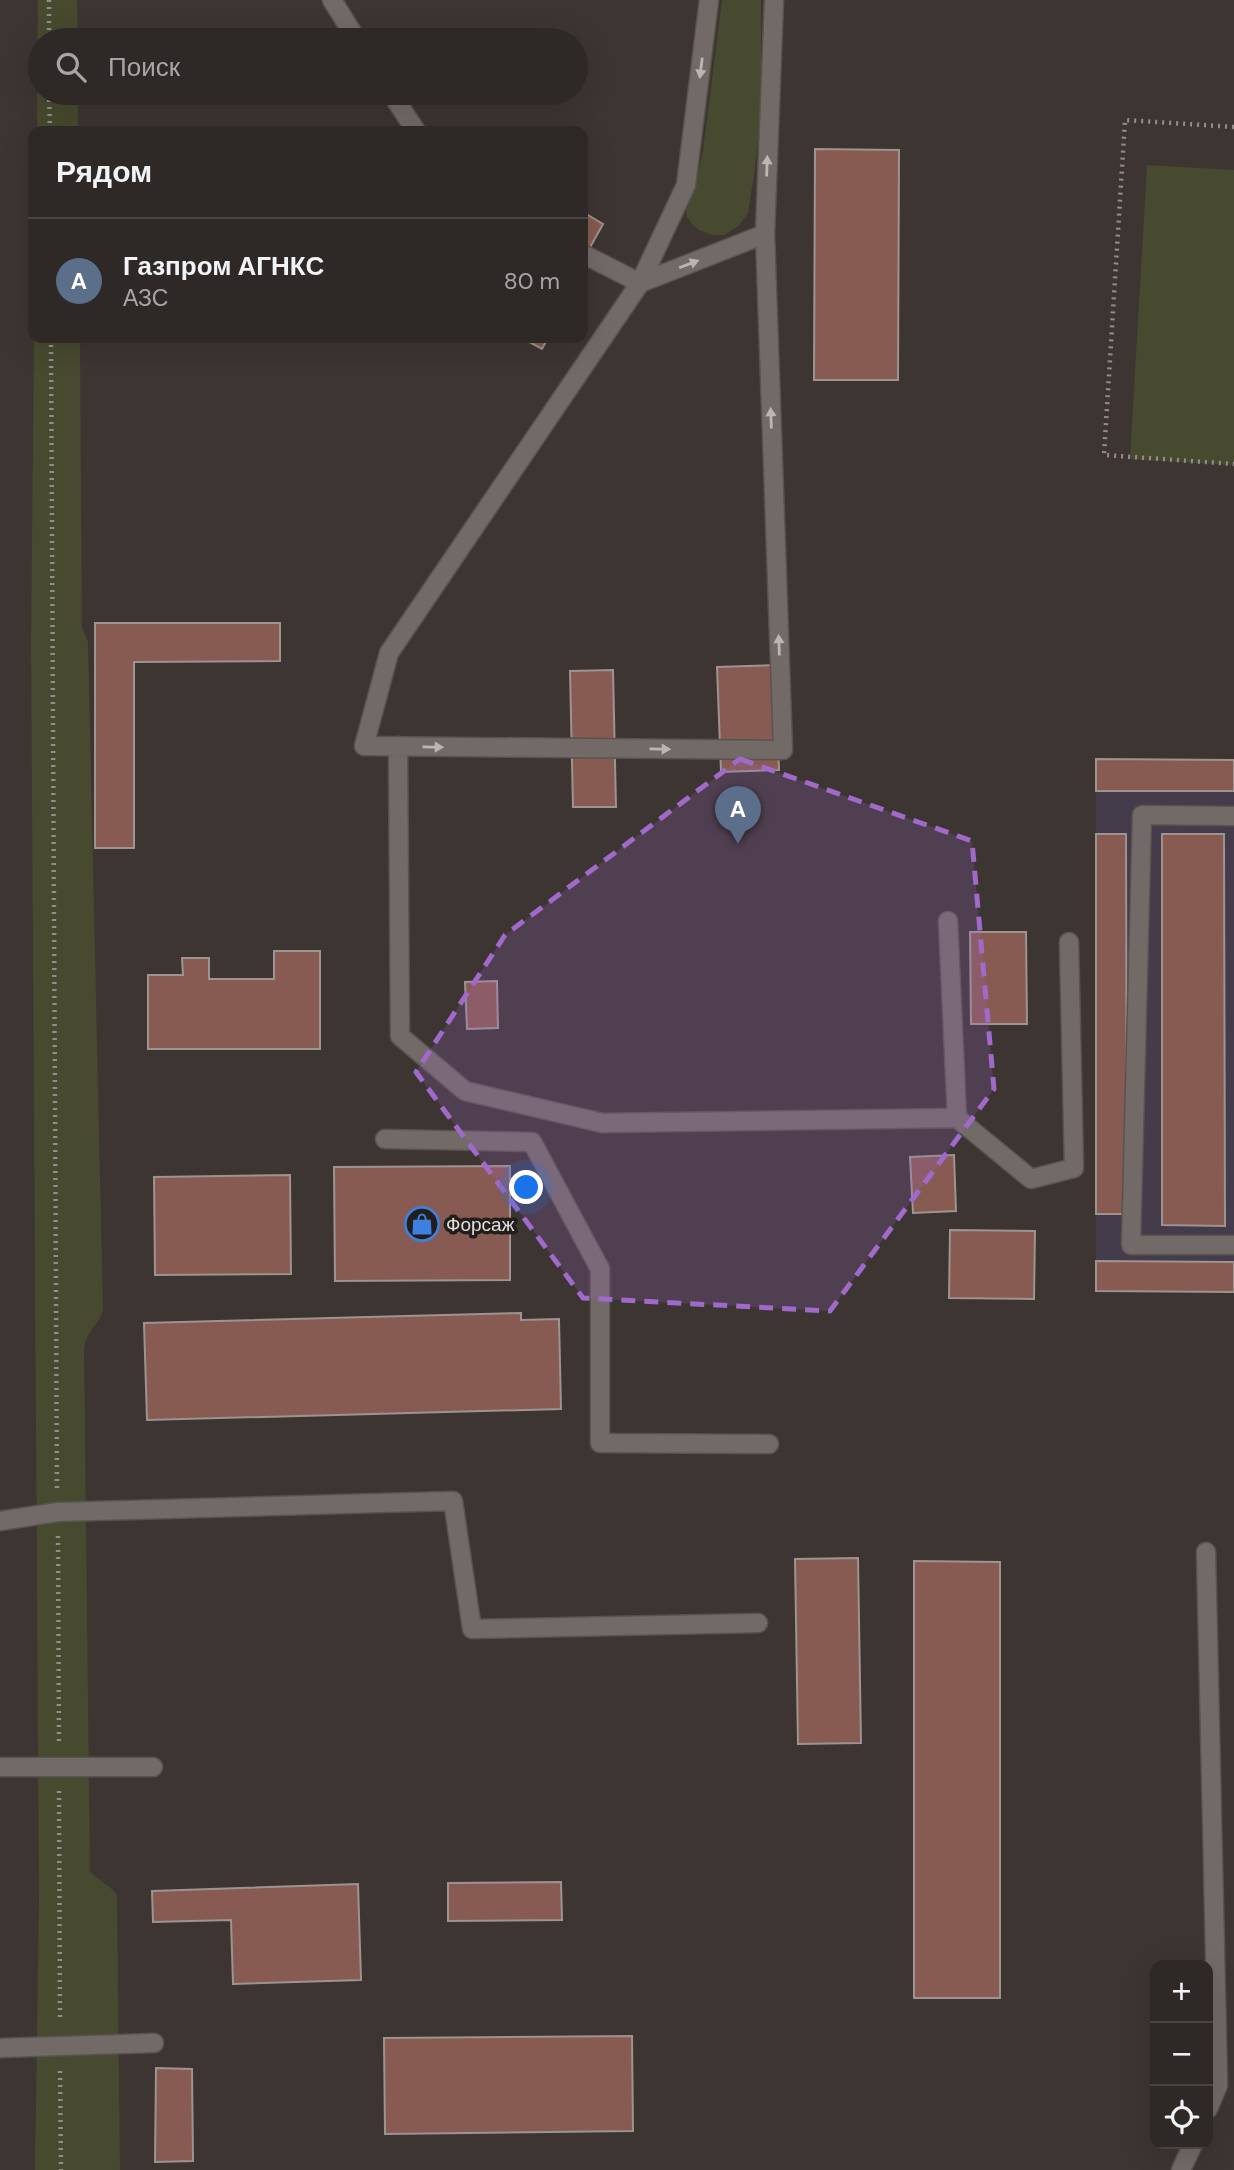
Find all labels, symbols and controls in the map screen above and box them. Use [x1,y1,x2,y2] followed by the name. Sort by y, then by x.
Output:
[28,28,588,105] search box
[52,48,90,86] icon: search
[108,50,180,84] text: Поиск
[696,57,707,79] one-way arrow
[56,152,152,191] text: Рядом
[762,155,773,177] one-way arrow
[123,249,324,283] text: Газпром АГНКС
[679,258,700,269] one-way arrow
[71,266,87,296] text: A
[504,266,560,296] text: 80 m
[123,283,168,313] text: АЗС
[766,407,777,429] one-way arrow
[774,634,785,656] one-way arrow
[422,741,444,753] one-way arrow
[649,743,671,755] one-way arrow
[715,786,761,844] pin: A
[509,1170,543,1204] your location
[403,1205,441,1243] shop icon: Форсаж
[446,1212,515,1237] place label: Форсаж
[1150,1960,1213,2149] map controls
[1150,1960,1213,2023] button: +
[1150,2023,1213,2086] button: −
[1150,2086,1213,2149] button: locate

